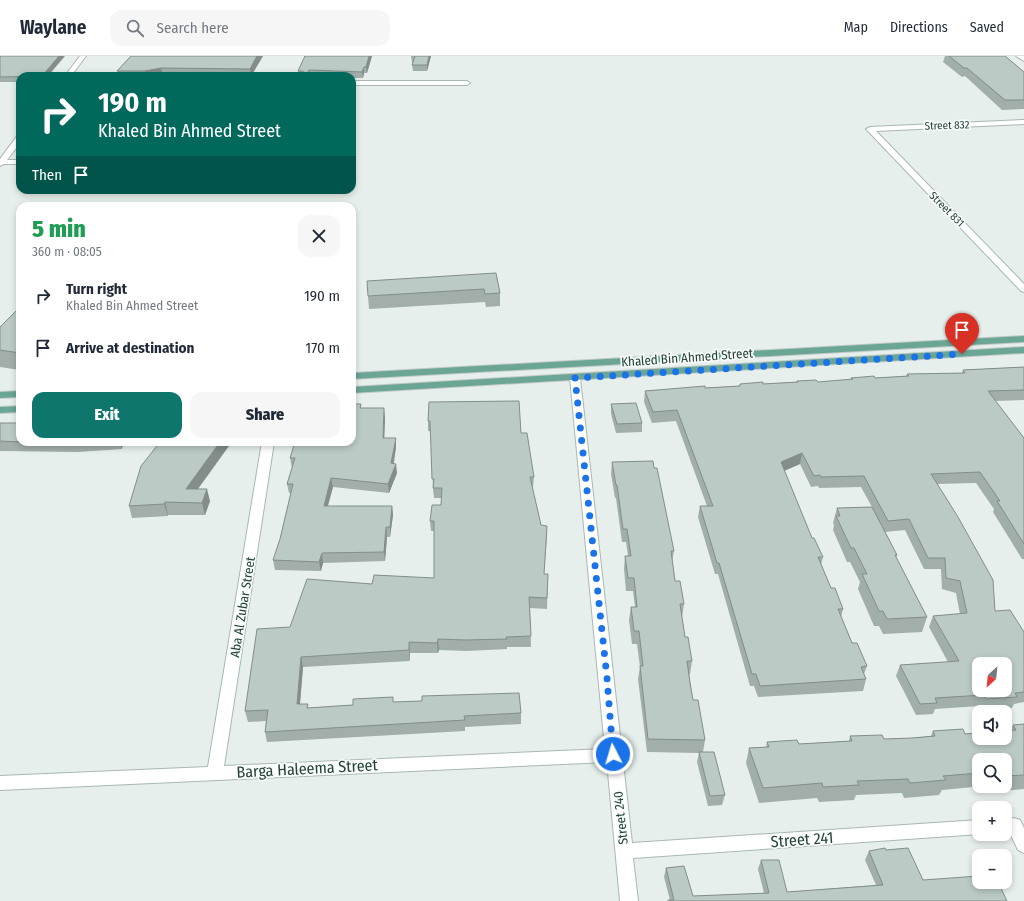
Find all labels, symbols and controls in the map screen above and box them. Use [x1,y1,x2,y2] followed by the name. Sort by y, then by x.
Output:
[110,10,390,46] search box
[20,16,86,39] text: Waylane
[124,17,146,39] icon: search
[156,19,229,37] text: Search here
[844,19,868,36] text: Map
[890,19,948,36] text: Directions
[970,19,1004,36] text: Saved
[98,86,167,119] text: 190 m
[32,88,84,140] icon: right
[924,118,970,133] street label: Street 832
[98,120,281,142] text: Khaled Bin Ahmed Street
[70,164,92,186] icon: arrive
[32,166,62,184] text: Then
[926,189,967,230] street label: Street 831
[32,215,86,243] text: 5 min
[298,215,340,257] button: close
[32,244,102,259] text: 360 m · 08:05
[66,280,127,298] text: Turn right
[32,285,54,307] icon: right
[304,287,340,305] text: 190 m
[66,298,198,313] text: Khaled Bin Ahmed Street
[945,313,979,354] pin
[951,319,973,341] icon: arrive
[32,337,54,359] icon: arrive
[66,339,194,357] text: Arrive at destination
[305,339,340,357] text: 170 m
[621,345,754,370] street label: Khaled Bin Ahmed Street
[32,392,182,438] button: Exit
[190,392,340,438] button: Share
[227,555,258,659] street label: Aba Al Zubar Street
[972,657,1012,697] north arrow
[972,657,1012,889] map controls
[972,705,1012,745] button: sound
[592,733,634,775] position arrow
[972,753,1012,793] button: search
[236,755,379,782] street label: Barga Haleema Street
[610,790,631,845] street label: Street 240
[972,801,1012,841] button: +
[770,828,834,851] street label: Street 241
[972,849,1012,889] button: −

